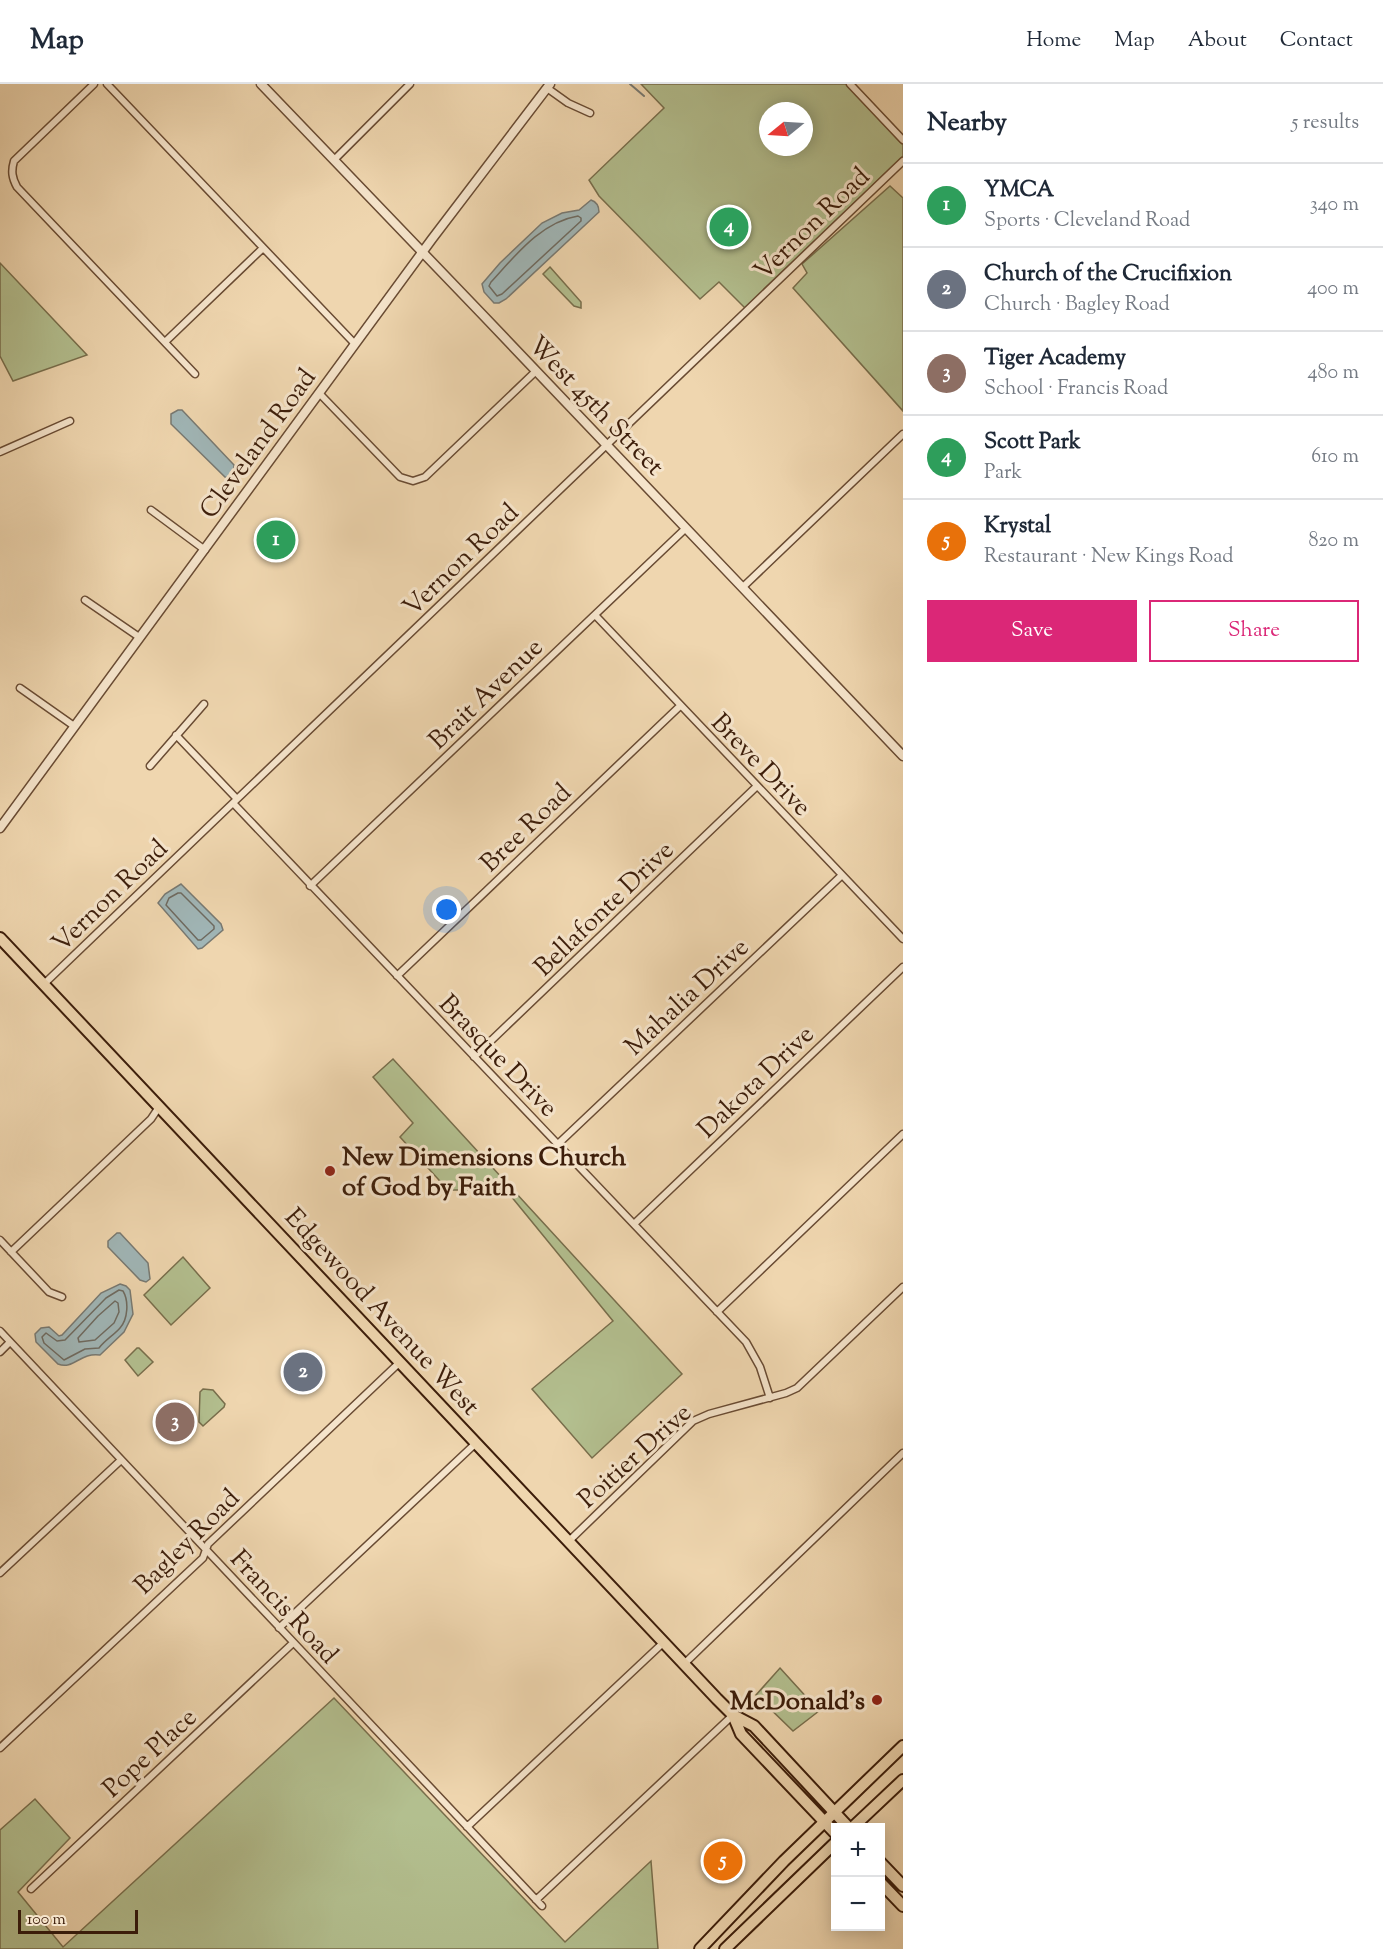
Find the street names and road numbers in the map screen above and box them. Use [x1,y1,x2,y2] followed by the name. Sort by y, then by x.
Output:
[746,160,879,290] street label: Vernon Road
[519,328,672,485] street label: West 45th Street
[192,362,326,527] street label: Cleveland Road
[395,496,528,626] street label: Vernon Road
[421,631,552,759] street label: Brait Avenue
[701,706,819,826] street label: Breve Drive
[473,776,581,882] street label: Bree Road
[44,832,177,962] street label: Vernon Road
[527,833,683,986] street label: Bellafonte Drive
[617,930,758,1065] street label: Mahalia Drive
[429,987,565,1126] street label: Brasque Drive
[690,1018,823,1148] street label: Dakota Drive
[275,1201,487,1425] street label: Edgewood Avenue West
[571,1396,700,1518] street label: Poitier Drive
[126,1481,249,1604] street label: Bagley Road
[220,1542,346,1673] street label: Francis Road
[95,1700,206,1807] street label: Pope Place

